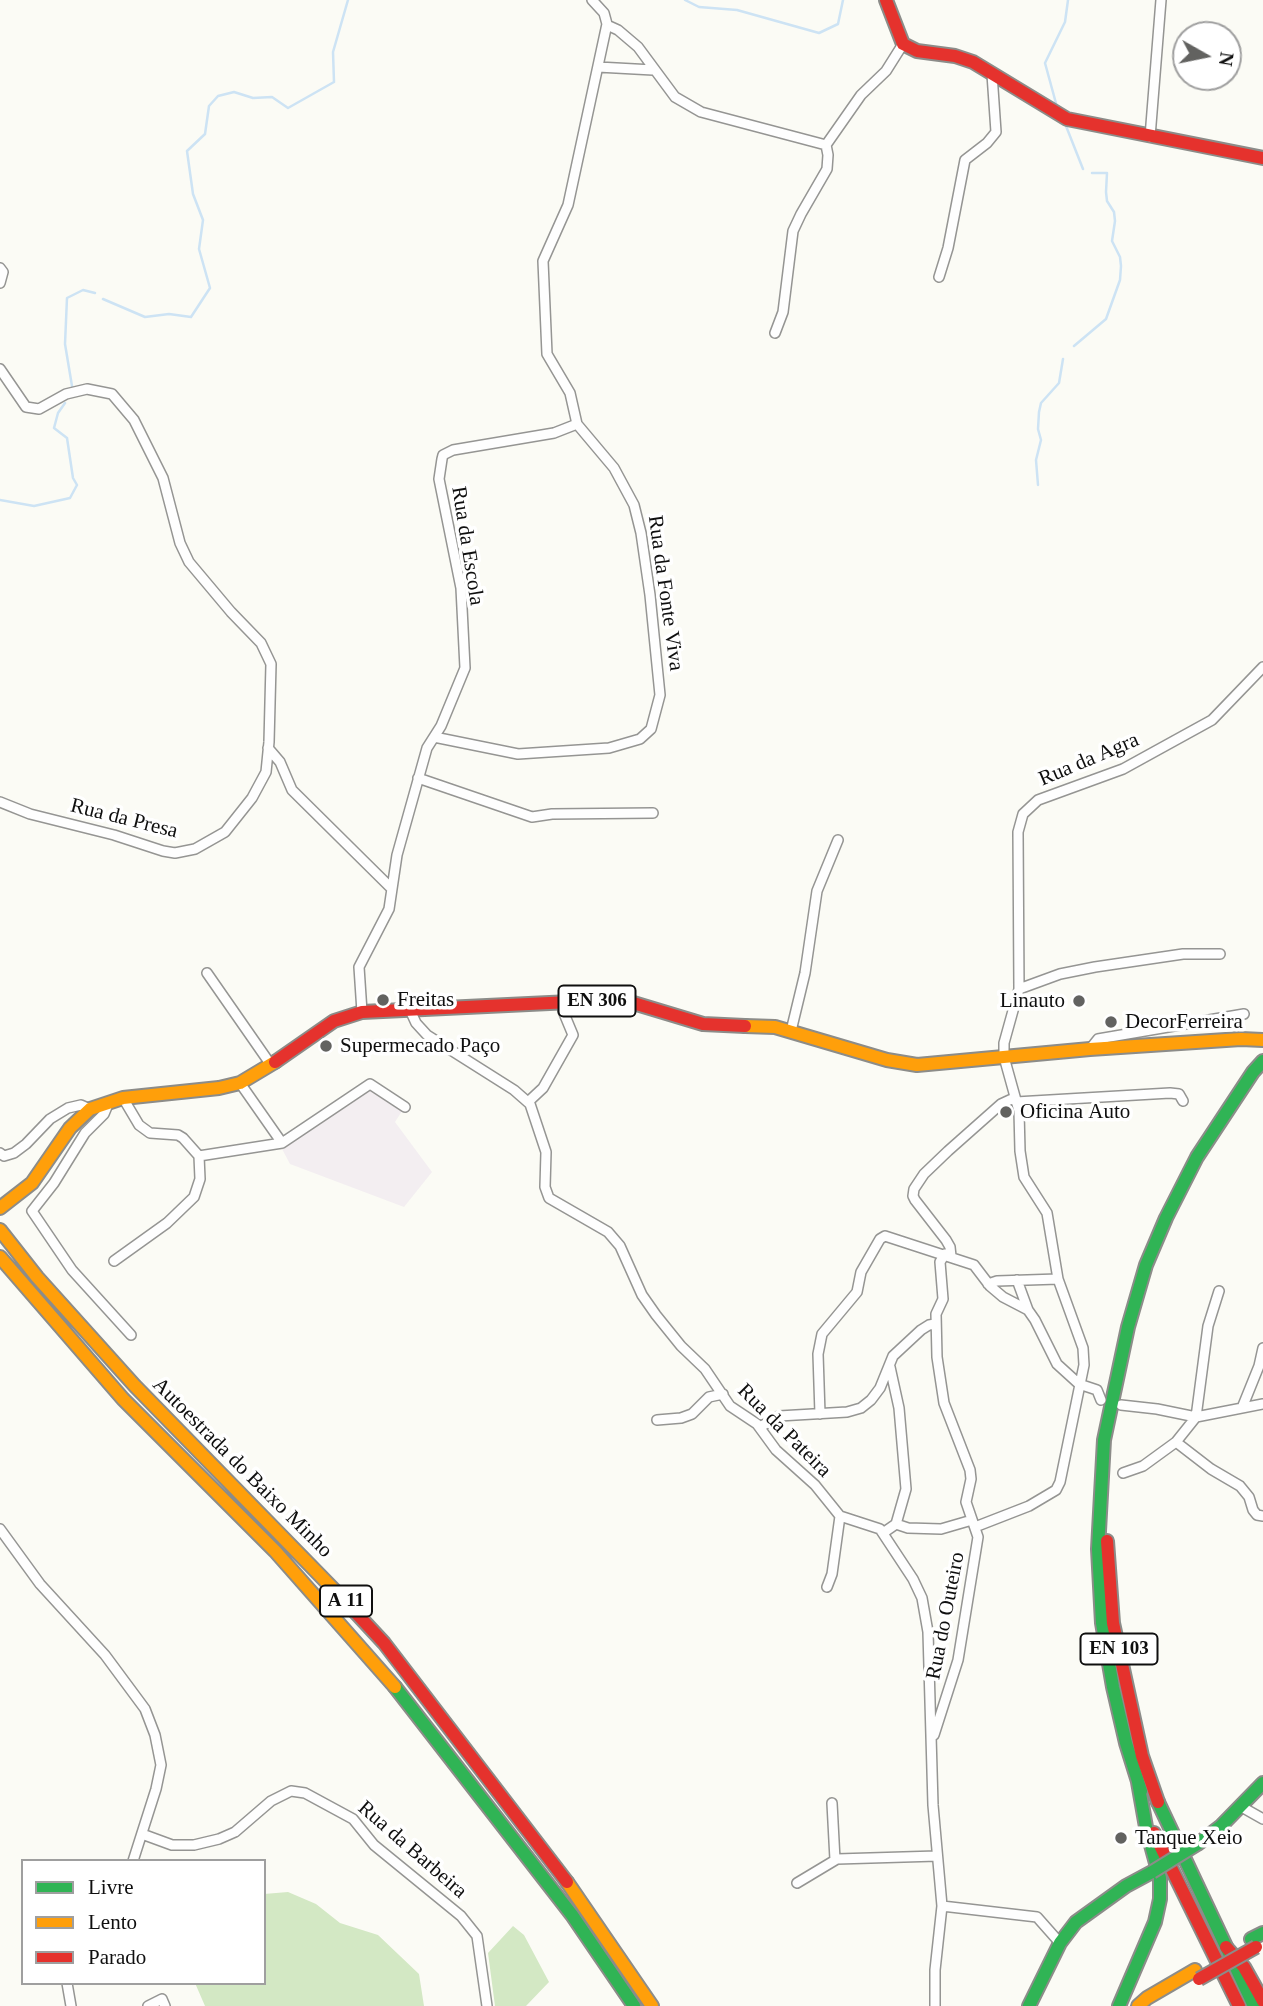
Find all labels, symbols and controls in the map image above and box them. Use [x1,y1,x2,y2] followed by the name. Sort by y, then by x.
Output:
[1172,21,1242,91] north arrow
[1215,51,1238,67] text: N
[445,485,489,607] street label: Rua da Escola
[642,514,688,672] street label: Rua da Fonte Viva
[1035,728,1143,792] street label: Rua da Agra
[68,794,180,844] street label: Rua da Presa
[558,986,636,1016] road number: EN 306
[397,987,454,1013] place label: Freitas
[1000,988,1065,1014] place label: Linauto
[375,992,391,1008] marker: Freitas
[1071,993,1087,1009] marker: Linauto
[1125,1009,1243,1035] place label: DecorFerreira
[1103,1014,1119,1030] marker: DecorFerreira
[340,1033,500,1059] place label: Supermecado Paço
[318,1038,334,1054] marker: Supermecado Paço
[1020,1099,1130,1125] place label: Oficina Auto
[998,1104,1014,1120] marker: Oficina Auto
[147,1373,337,1563] street label: Autoestrada do Baixo Minho
[732,1379,836,1483] street label: Rua da Pateira
[921,1550,971,1682] street label: Rua do Outeiro
[320,1586,372,1616] road number: A 11
[1080,1634,1158,1665] road number: EN 103
[352,1796,472,1904] street label: Rua da Barbeira
[1135,1825,1243,1851] place label: Tanque Xeio
[1113,1830,1129,1846] marker: Tanque Xeio
[21,1859,266,1985] legend
[88,1875,133,1899] text: Livre
[88,1910,137,1934] text: Lento
[88,1945,146,1969] text: Parado

